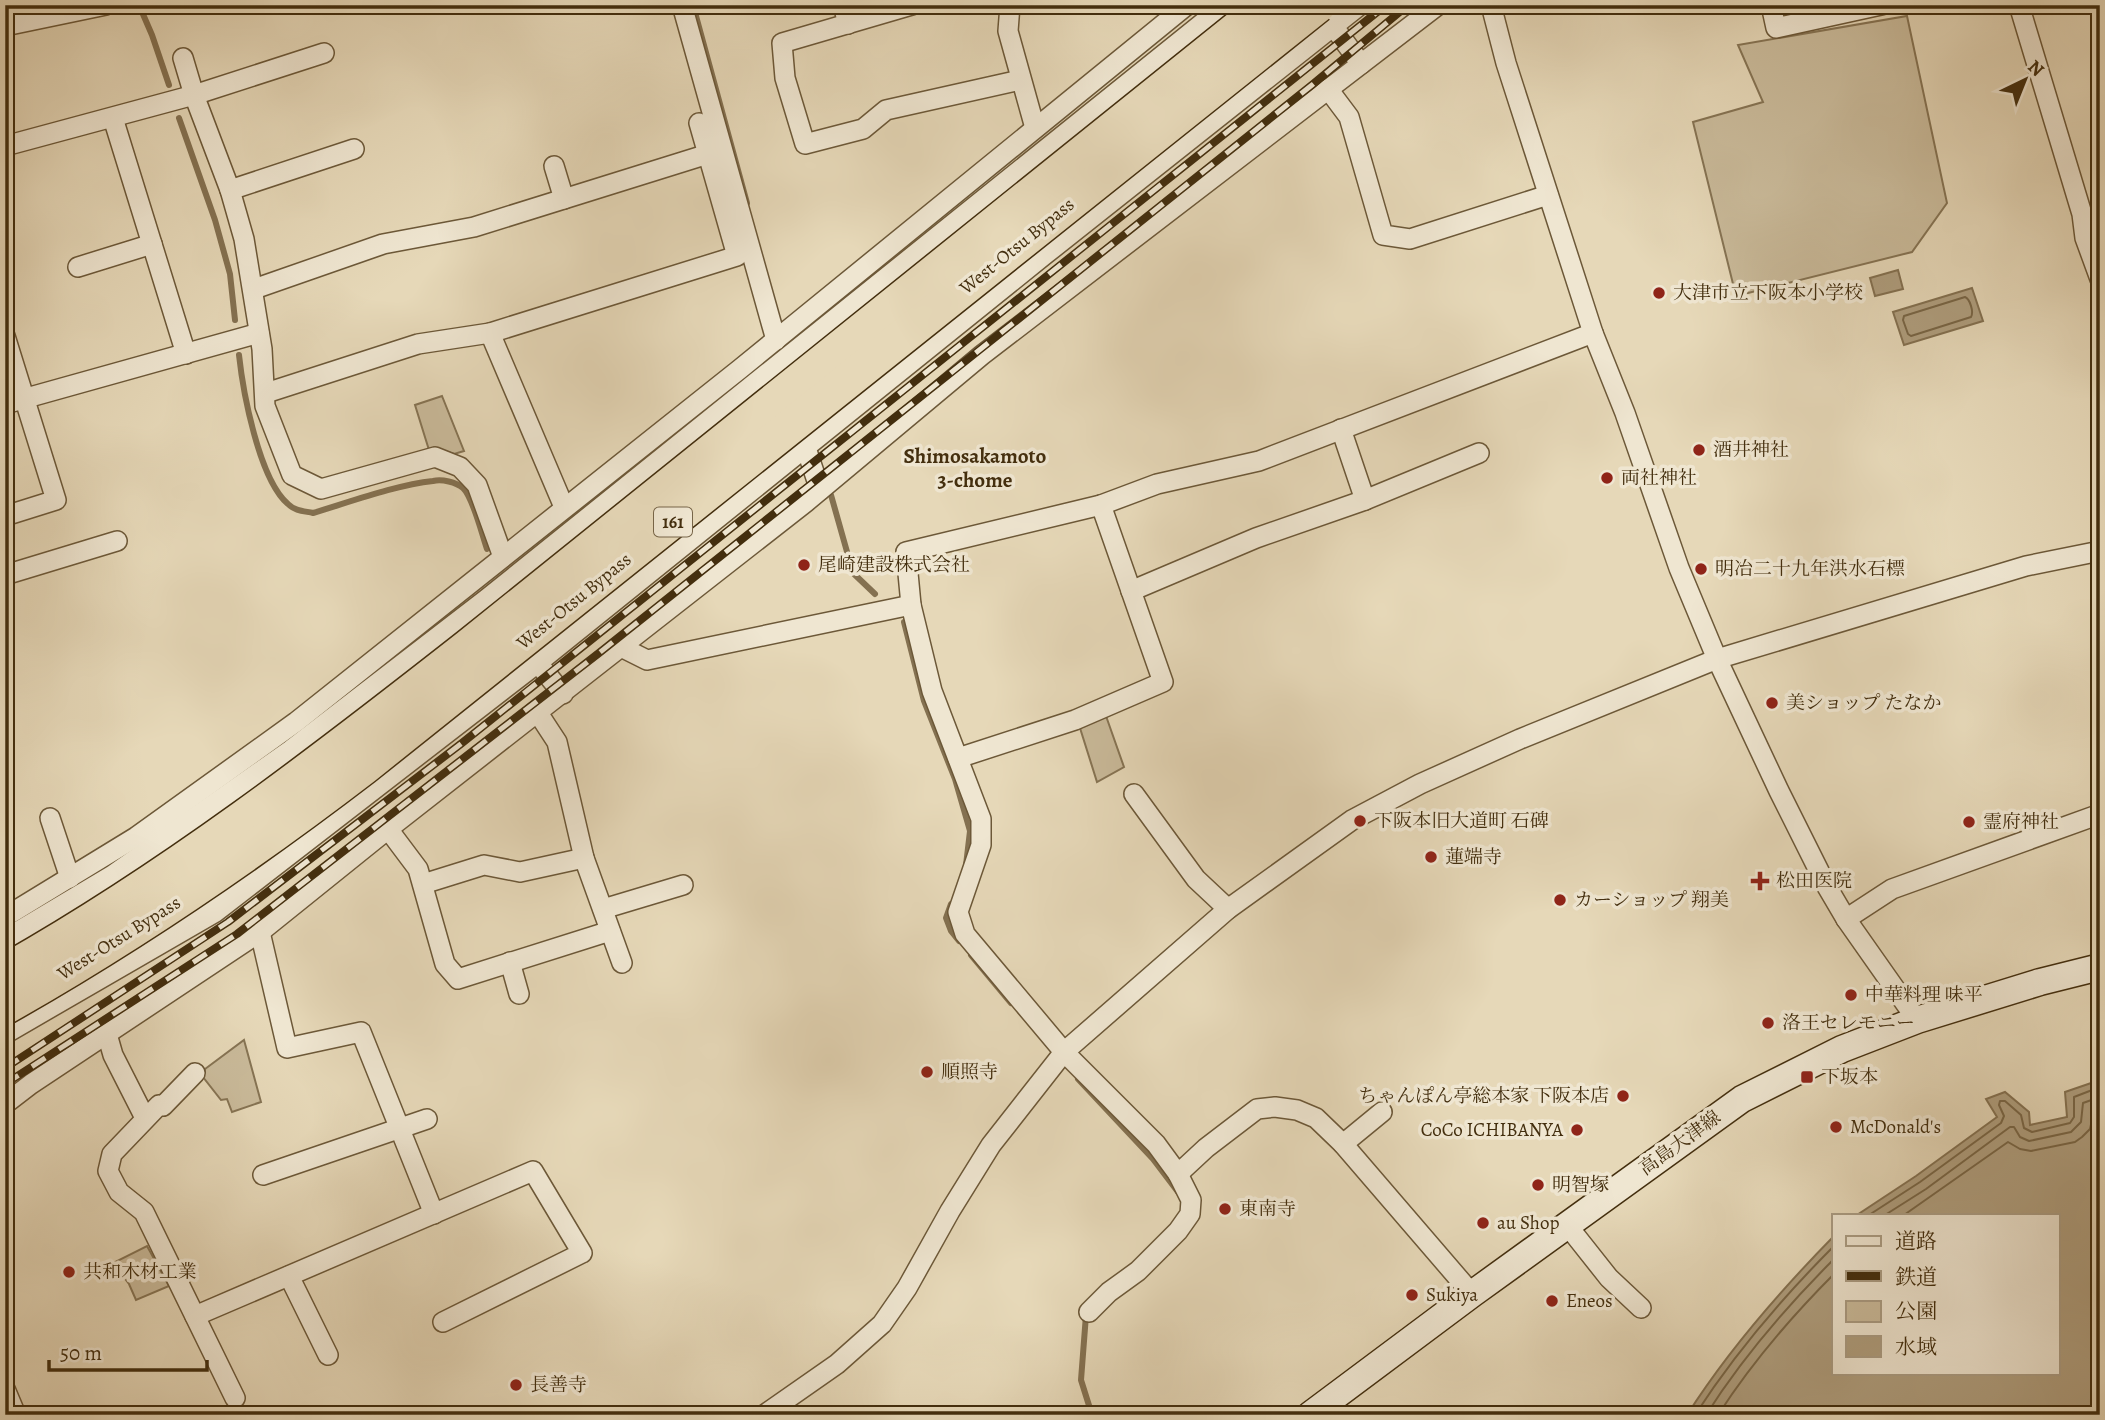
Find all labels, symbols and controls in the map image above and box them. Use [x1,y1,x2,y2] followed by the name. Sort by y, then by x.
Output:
[1990,46,2060,116] north arrow
[2022,54,2050,83] text: N
[953,192,1080,301] street label: West-Otsu Bypass
[1673,280,1863,306] place label: 大津市立下阪本小学校
[1651,285,1667,301] marker: 大津市立下阪本小学校
[1713,437,1789,463] place label: 酒井神社
[904,442,1047,494] district label: Shimosakamoto 3-chome
[1691,442,1707,458] marker: 酒井神社
[1621,465,1697,491] place label: 両社神社
[1599,470,1615,486] marker: 両社神社
[654,508,692,536] road number: 161
[510,547,637,656] street label: West-Otsu Bypass
[818,552,970,578] place label: 尾崎建設株式会社
[1715,556,1905,582] place label: 明冶二十九年洪水石標
[796,557,812,573] marker: 尾崎建設株式会社
[1693,561,1709,577] marker: 明冶二十九年洪水石標
[1786,690,1941,716] place label: 美ショップ たなか
[1764,695,1780,711] marker: 美ショップ たなか
[1374,808,1549,834] place label: 下阪本旧大道町 石碑
[1983,809,2059,835] place label: 霊府神社
[1352,813,1368,829] marker: 下阪本旧大道町 石碑
[1961,814,1977,830] marker: 霊府神社
[1445,844,1502,870] place label: 蓮端寺
[1423,849,1439,865] marker: 蓮端寺
[1776,868,1852,894] place label: 松田医院
[1750,871,1770,891] marker: 松田医院
[1574,887,1729,913] place label: カーショップ 翔美
[52,890,186,987] street label: West-Otsu Bypass
[1552,892,1568,908] marker: カーショップ 翔美
[1865,982,1983,1008] place label: 中華料理 味平
[1843,987,1859,1003] marker: 中華料理 味平
[1782,1010,1915,1036] place label: 洛王セレモニー
[1760,1015,1776,1031] marker: 洛王セレモニー
[941,1059,998,1085] place label: 順照寺
[919,1064,935,1080] marker: 順照寺
[1821,1064,1878,1090] place label: 下坂本
[1799,1069,1815,1085] marker: 下坂本
[1358,1083,1609,1109] place label: ちゃんぽん亭総本家 下阪本店
[1615,1088,1631,1104] marker: ちゃんぽん亭総本家 下阪本店
[1634,1105,1726,1181] street label: 高島大津線
[1850,1114,1941,1140] place label: McDonald's
[1421,1117,1564,1143] place label: CoCo ICHIBANYA
[1828,1119,1844,1135] marker: McDonald's
[1569,1122,1585,1138] marker: CoCo ICHIBANYA
[1552,1172,1609,1198] place label: 明智塚
[1530,1177,1546,1193] marker: 明智塚
[1239,1196,1296,1222] place label: 東南寺
[1217,1201,1233,1217] marker: 東南寺
[1497,1210,1559,1236] place label: au Shop
[1832,1214,2060,1374] legend
[1475,1215,1491,1231] marker: au Shop
[1895,1227,1937,1255] text: 道路
[83,1259,197,1285] place label: 共和木材工業
[1895,1263,1937,1291] text: 鉄道
[61,1264,77,1280] marker: 共和木材工業
[1426,1282,1478,1308] place label: Sukiya
[1404,1287,1420,1303] marker: Sukiya
[1566,1288,1613,1314] place label: Eneos
[1544,1293,1560,1309] marker: Eneos
[1895,1297,1937,1325] text: 公園
[49,1329,206,1373] scale bar
[1895,1333,1937,1361] text: 水域
[60,1339,102,1367] text: 50 m
[530,1372,587,1398] place label: 長善寺
[508,1377,524,1393] marker: 長善寺

